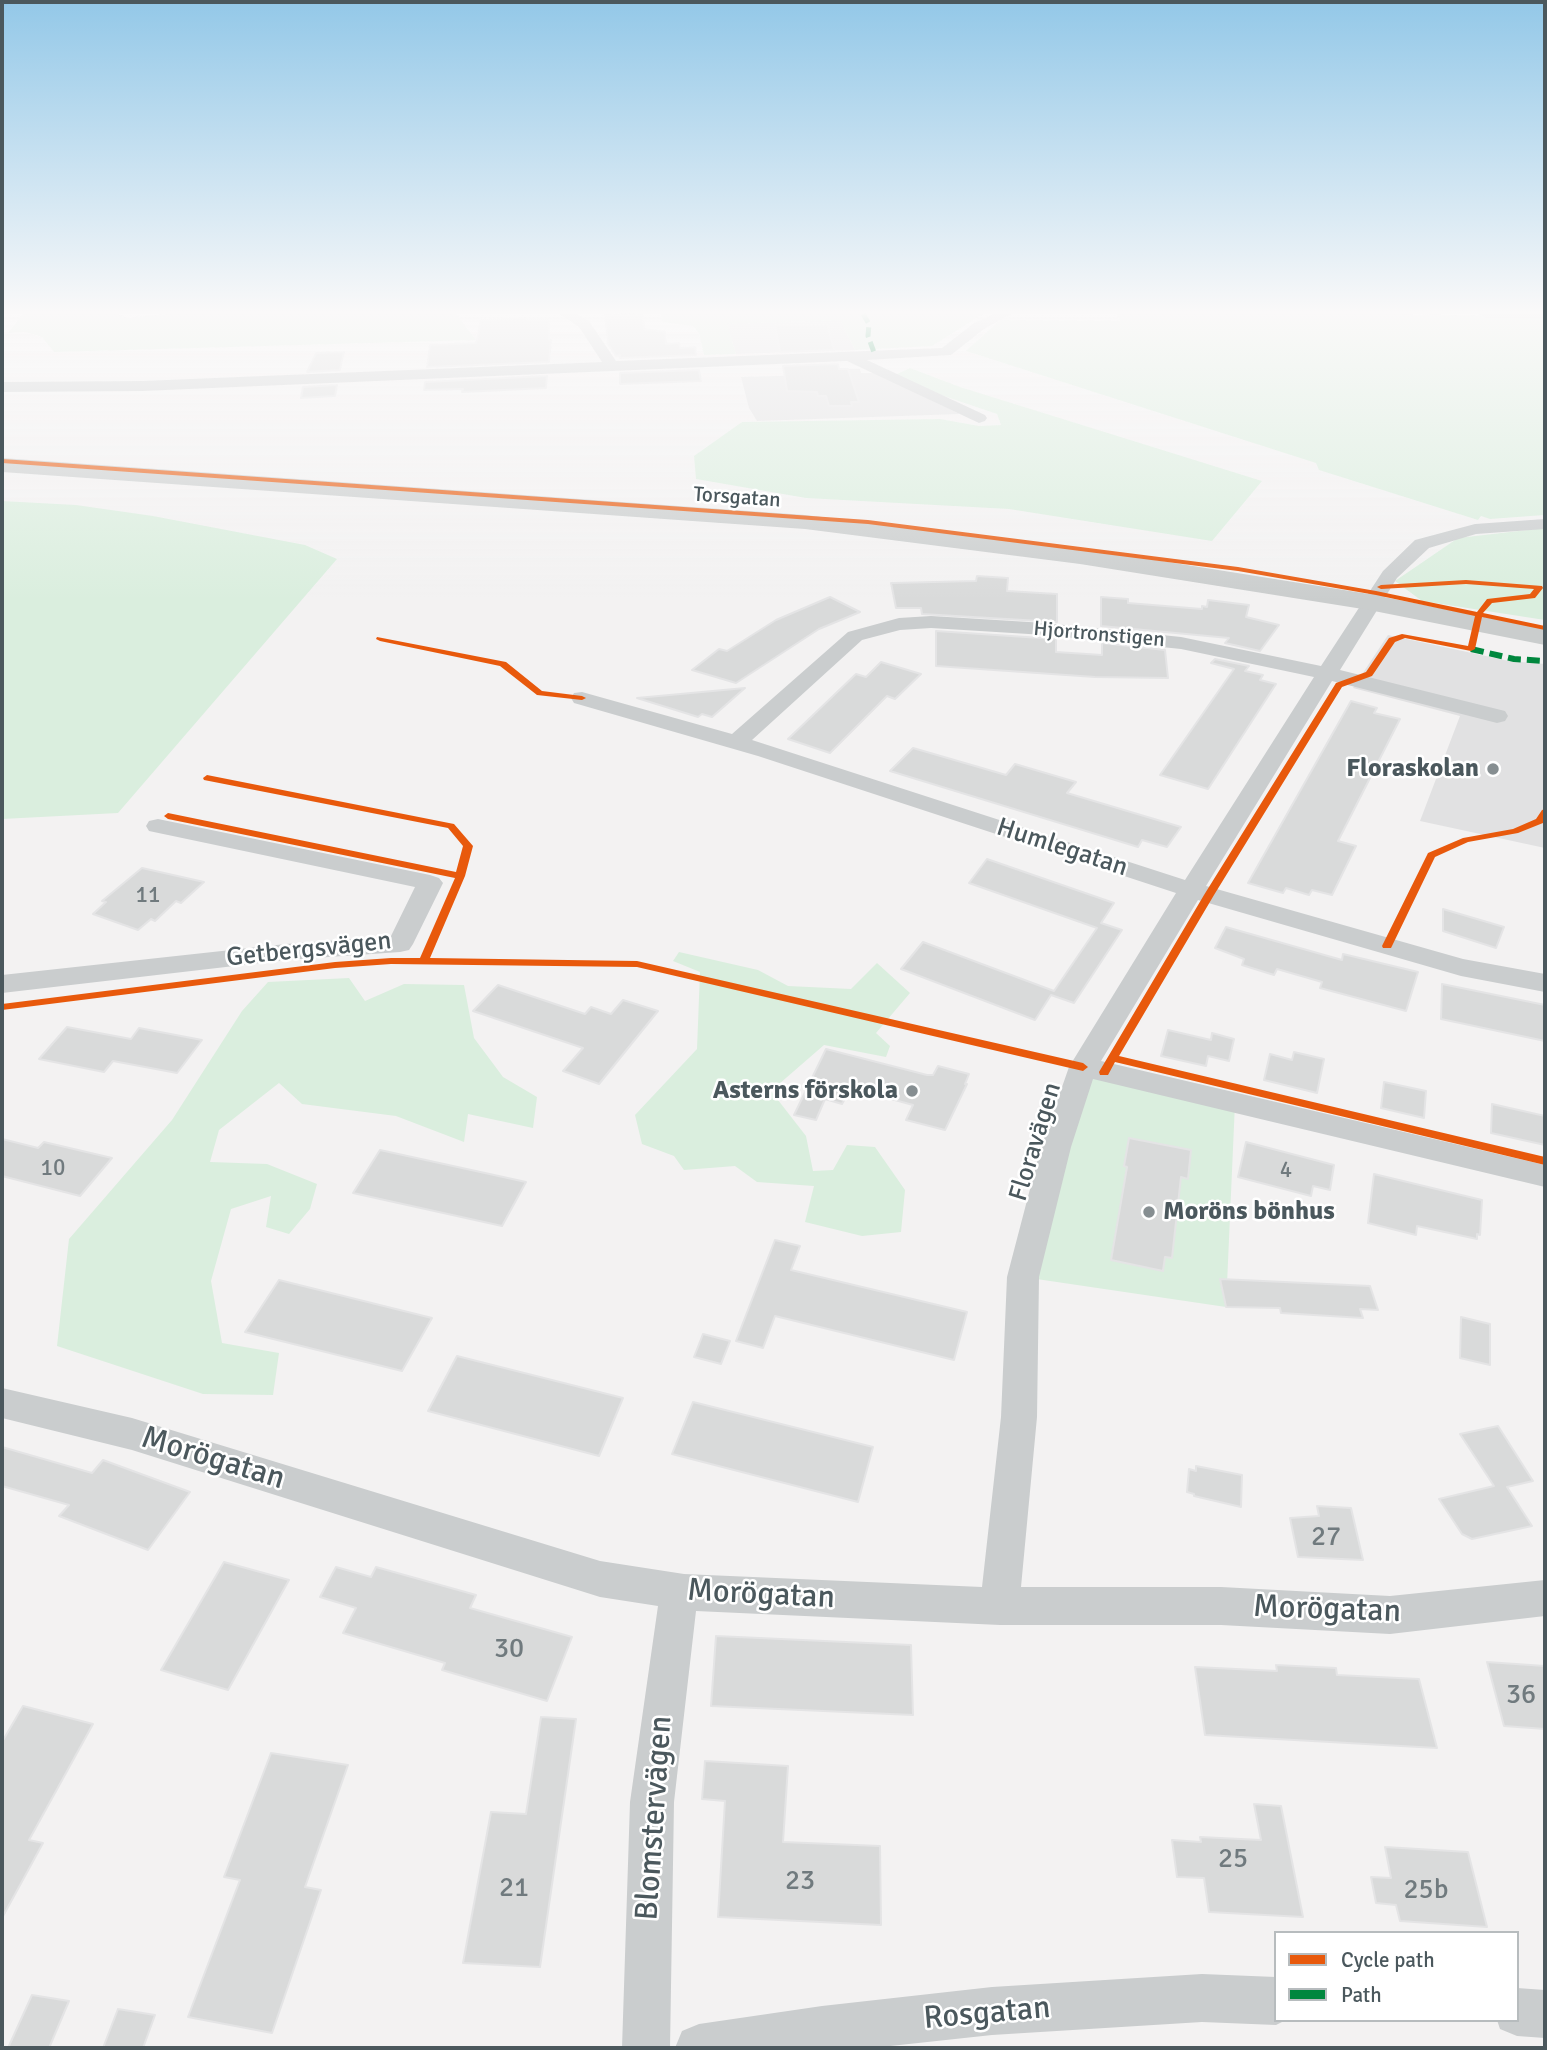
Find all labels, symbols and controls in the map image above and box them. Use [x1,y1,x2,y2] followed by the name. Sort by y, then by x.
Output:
[693,482,781,514] street label: Torsgatan
[1032,617,1166,653] street label: Hjortronstigen
[1346,753,1479,785] place label: Floraskolan
[1485,761,1501,777] marker: Floraskolan
[993,812,1131,884] street label: Humlegatan
[136,882,160,910] house number: 11
[225,926,393,974] street label: Getbergsvägen
[713,1075,898,1107] place label: Asterns förskola
[1003,1079,1069,1205] street label: Floravägen
[904,1083,920,1099] marker: Asterns förskola
[41,1155,65,1183] house number: 10
[1280,1157,1292,1185] house number: 4
[1163,1196,1335,1228] place label: Moröns bönhus
[1141,1204,1157,1220] marker: Moröns bönhus
[137,1419,289,1499] street label: Morögatan
[1311,1521,1341,1555] house number: 27
[686,1572,836,1618] street label: Morögatan
[1252,1588,1402,1632] street label: Morögatan
[494,1633,524,1667] house number: 30
[1506,1679,1536,1713] house number: 36
[629,1714,681,1922] street label: Blomstervägen
[1218,1843,1248,1877] house number: 25
[785,1865,815,1899] house number: 23
[499,1872,529,1906] house number: 21
[1403,1874,1449,1908] house number: 25b
[1274,1931,1519,2022] legend
[1341,1947,1435,1973] text: Cycle path
[1341,1982,1382,2008] text: Path
[922,1989,1052,2039] street label: Rosgatan

